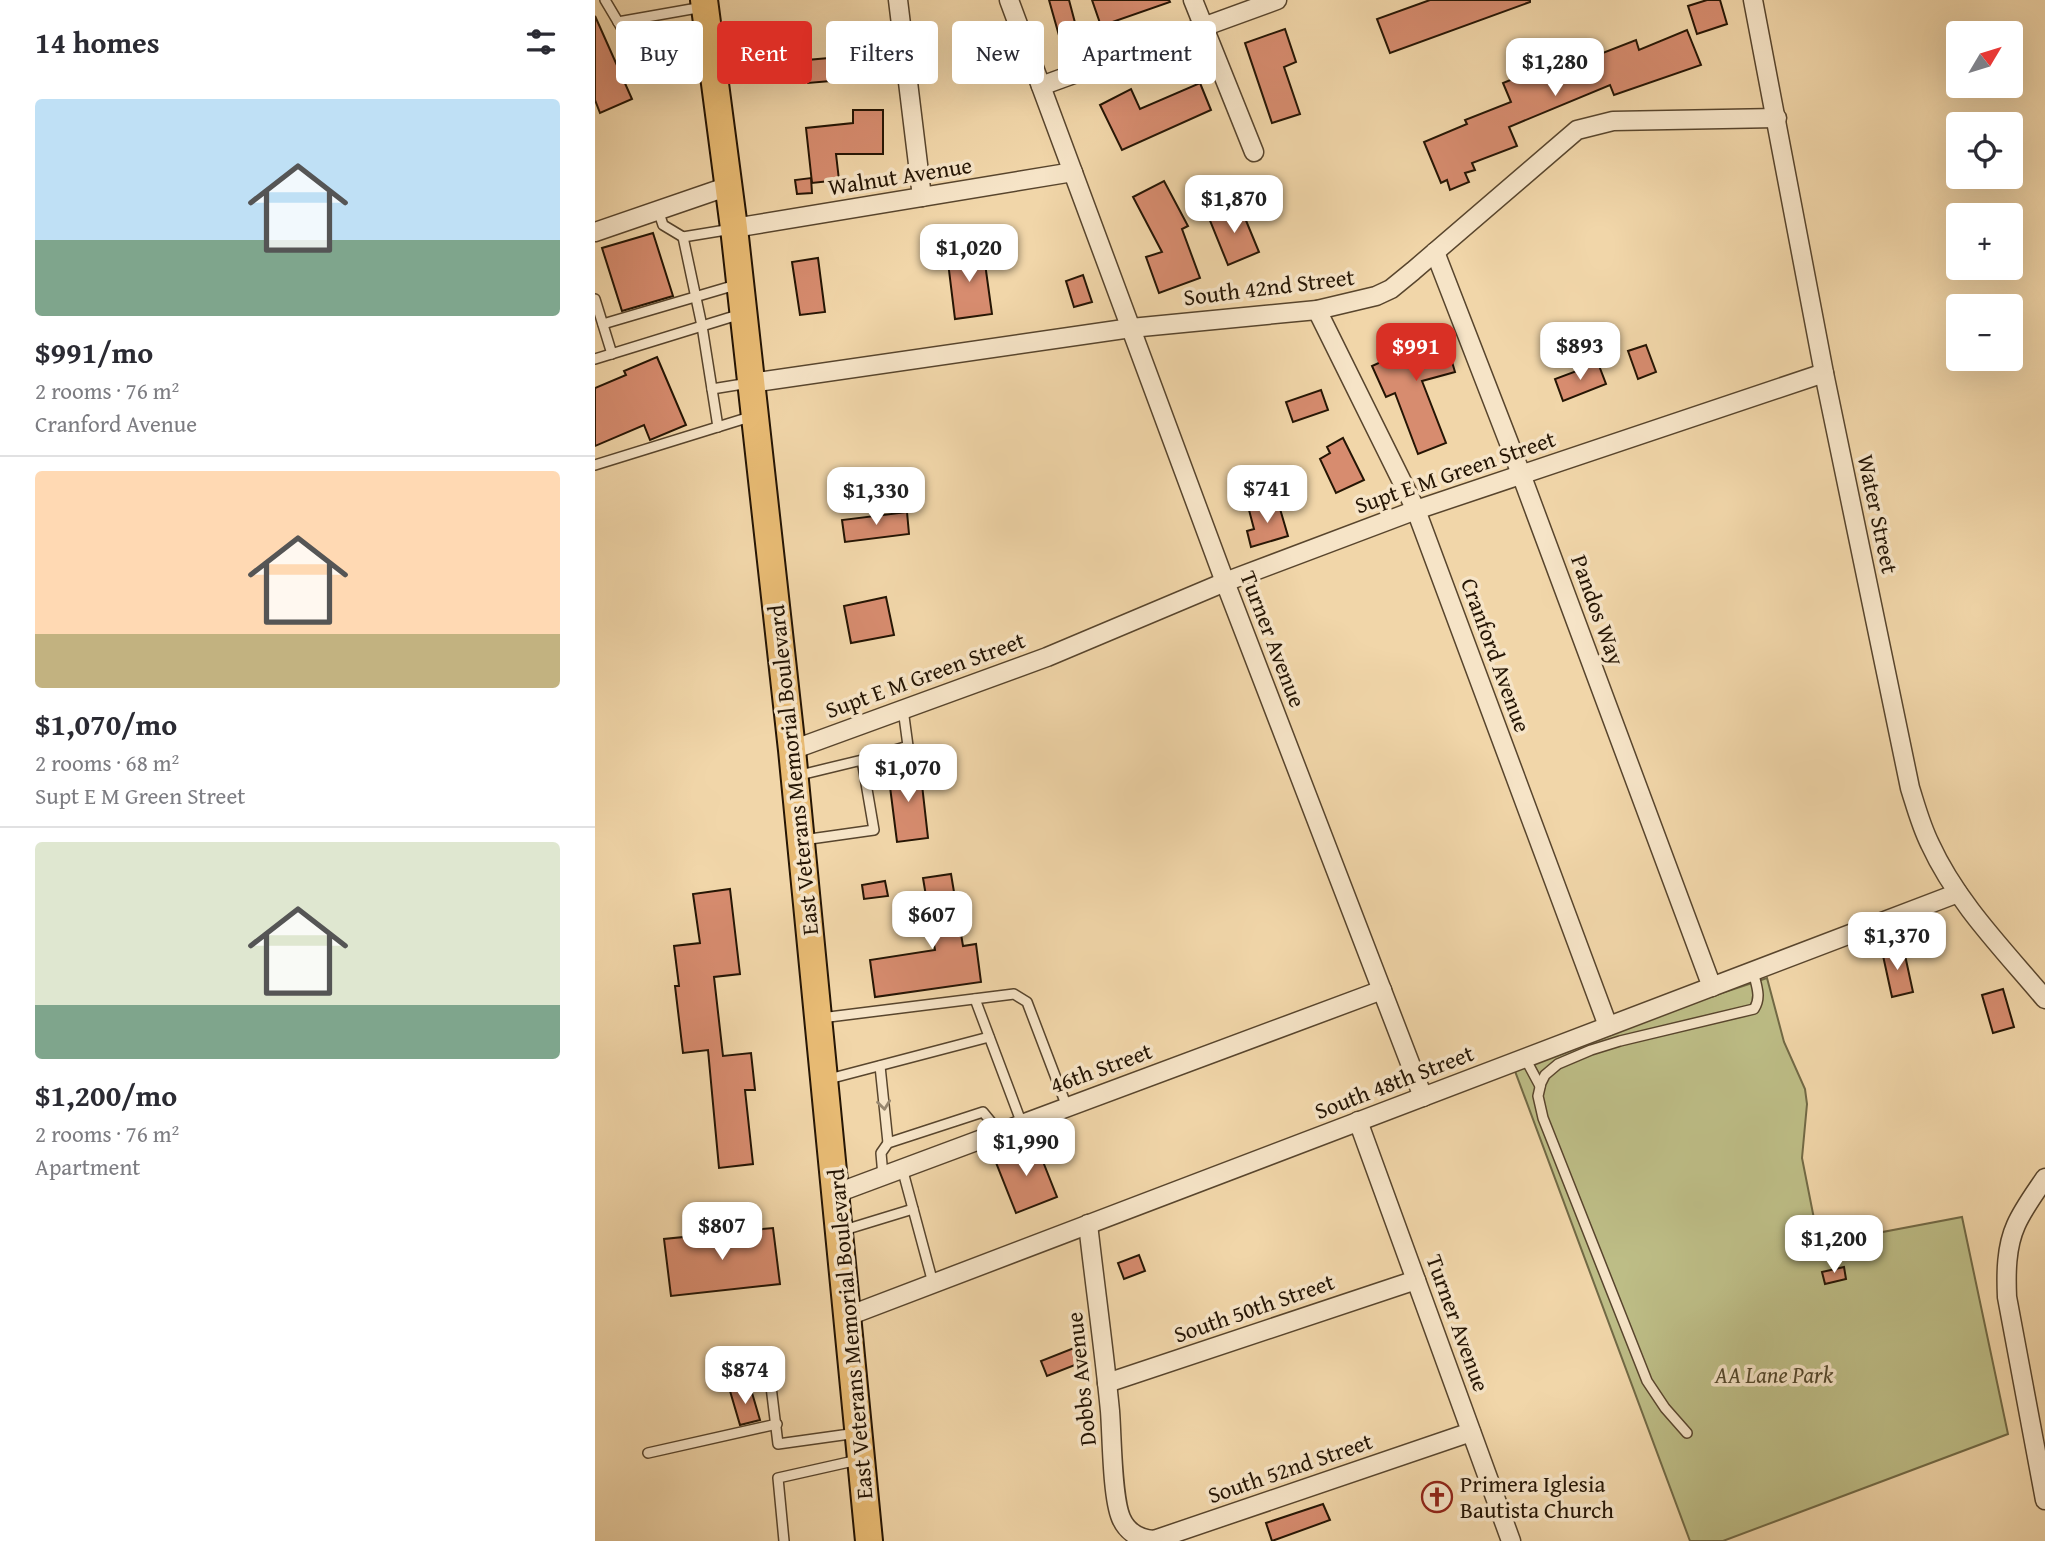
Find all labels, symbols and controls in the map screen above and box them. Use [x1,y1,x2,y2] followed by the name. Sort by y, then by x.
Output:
[35,20,160,64] text: 14 homes
[616,21,703,84] chip: Buy
[717,21,812,84] chip: Rent
[826,21,938,84] chip: Filters
[952,21,1044,84] chip: New
[1058,21,1216,84] chip: Apartment
[1946,21,2023,98] north arrow
[1946,21,2023,371] map controls
[522,23,560,61] icon: filters
[1498,38,1612,98] pin: $1,280
[1522,44,1588,77] text: $1,280
[1946,112,2023,189] button: locate
[235,145,361,271] icon: home
[826,148,974,203] street label: Walnut Avenue
[1177,176,1291,235] pin: $1,870
[1201,181,1267,214] text: $1,870
[1946,203,2023,280] button: +
[912,224,1026,284] pin: $1,020
[936,230,1002,263] text: $1,020
[1182,260,1356,313] street label: South 42nd Street
[1946,294,2023,371] button: −
[1539,322,1621,382] pin: $893
[1375,324,1457,383] pin: $991
[1556,328,1604,361] text: $893
[1392,329,1440,362] text: $991
[35,330,153,374] text: $991/mo
[35,374,179,407] text: 2 rooms · 76 m²
[35,407,197,440] text: Cranford Avenue
[1350,422,1560,521] street label: Supt E M Green Street
[1850,451,1907,577] street label: Water Street
[1226,466,1308,525] pin: $741
[819,468,933,527] pin: $1,330
[1243,471,1291,504] text: $741
[843,473,909,506] text: $1,330
[235,517,361,643] icon: home
[1563,550,1634,670] street label: Pandos Way
[1232,566,1315,712] street label: Turner Avenue
[1453,573,1540,737] street label: Cranford Avenue
[759,603,826,937] street label: East Veterans Memorial Boulevard
[820,623,1029,726] street label: Supt E M Green Street
[35,702,177,746] text: $1,070/mo
[851,744,965,804] pin: $1,070
[35,746,179,779] text: 2 rooms · 68 m²
[875,750,941,783] text: $1,070
[35,779,245,812] text: Supt E M Green Street
[235,888,361,1014] icon: home
[891,892,973,951] pin: $607
[908,897,956,930] text: $607
[1840,912,1954,972] pin: $1,370
[1864,918,1930,951] text: $1,370
[1045,1034,1156,1101] street label: 46th Street
[1310,1036,1478,1127] street label: South 48th Street
[35,1073,177,1117] text: $1,200/mo
[876,1099,891,1110] one-way arrow
[35,1117,179,1150] text: 2 rooms · 76 m²
[969,1118,1083,1178] pin: $1,990
[993,1124,1059,1157] text: $1,990
[35,1150,140,1183] text: Apartment
[819,1167,880,1501] street label: East Veterans Memorial Boulevard
[681,1202,763,1262] pin: $807
[698,1208,746,1241] text: $807
[1777,1216,1891,1275] pin: $1,200
[1801,1221,1867,1254] text: $1,200
[1418,1250,1499,1396] street label: Turner Avenue
[1169,1265,1339,1350] street label: South 50th Street
[1057,1311,1104,1448] street label: Dobbs Avenue
[704,1346,786,1406] pin: $874
[721,1352,769,1385] text: $874
[1714,1358,1834,1391] park label: AA Lane Park
[1203,1424,1377,1511] street label: South 52nd Street
[1460,1467,1614,1526] place label: Primera Iglesia Bautista Church
[1420,1480,1454,1514] church icon: Primera Iglesia Bautista Church

